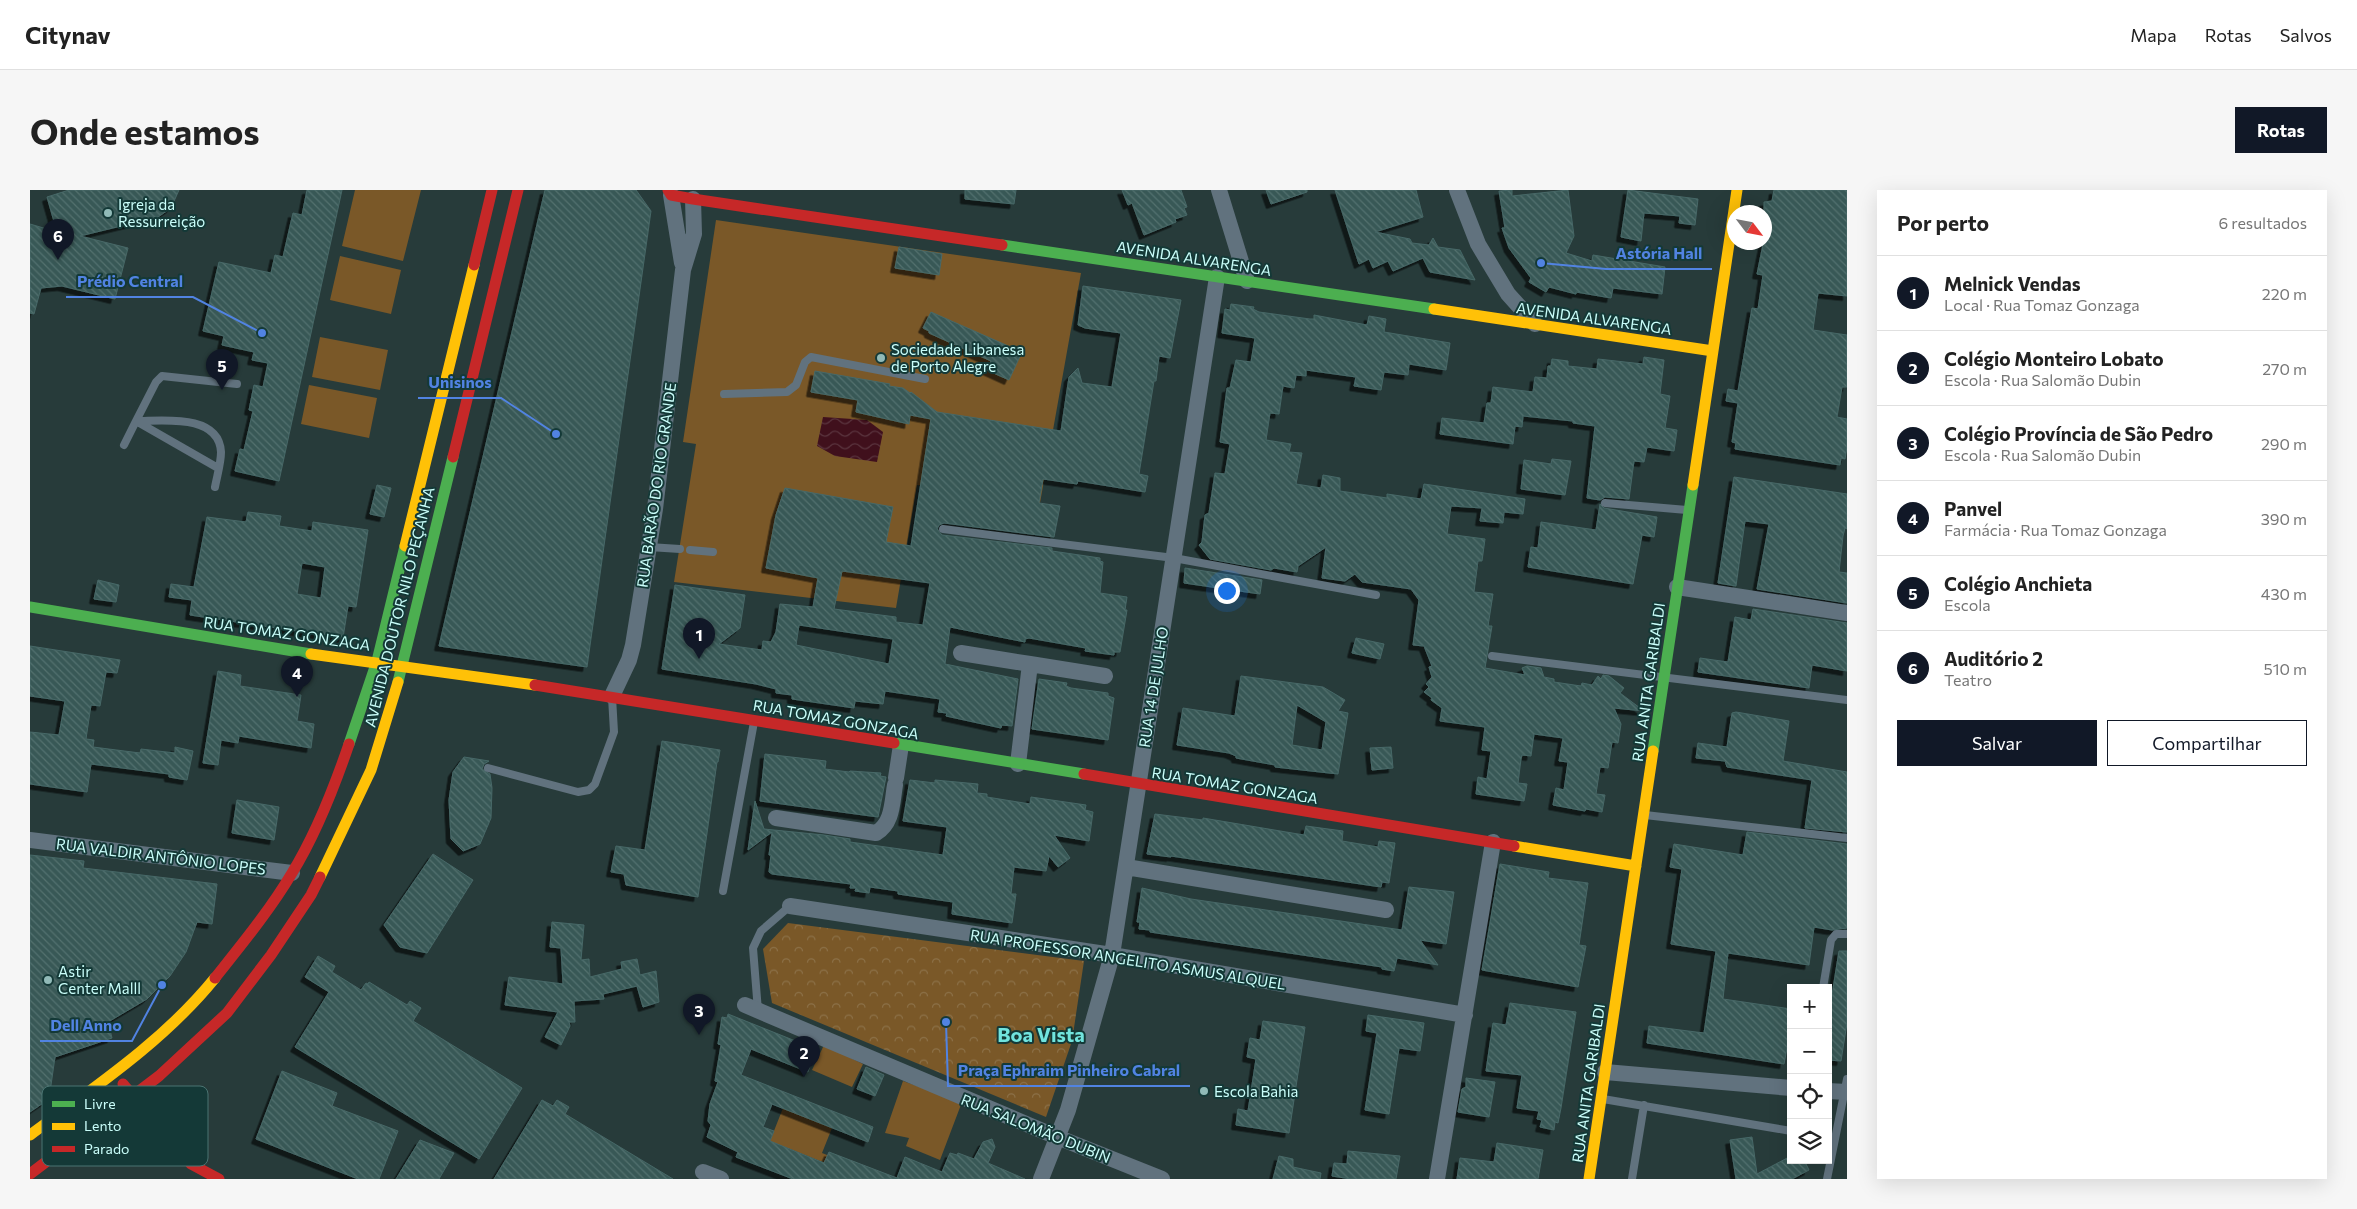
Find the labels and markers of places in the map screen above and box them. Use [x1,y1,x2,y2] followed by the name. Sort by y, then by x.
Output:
[118,195,205,230] place label: Igreja da Ressurreição
[102,207,114,219] marker: Igreja da Ressurreição
[42,219,74,260] pin: 6
[1606,238,1712,269] callout: Astória Hall
[66,266,193,297] callout: Prédio Central
[891,340,1024,375] place label: Sociedade Libanesa de Porto Alegre
[206,349,238,390] pin: 5
[875,352,887,364] marker: Sociedade Libanesa de Porto Alegre
[418,367,501,398] callout: Unisinos
[683,618,715,659] pin: 1
[281,656,313,697] pin: 4
[58,962,141,997] place label: Astir Center Malll
[42,974,54,986] marker: Astir Center Malll
[683,994,715,1035] pin: 3
[40,1010,132,1041] callout: Dell Anno
[788,1036,820,1077] pin: 2
[948,1055,1190,1086] callout: Praça Ephraim Pinheiro Cabral
[1214,1082,1298,1100] place label: Escola Bahia
[1198,1085,1210,1097] marker: Escola Bahia

